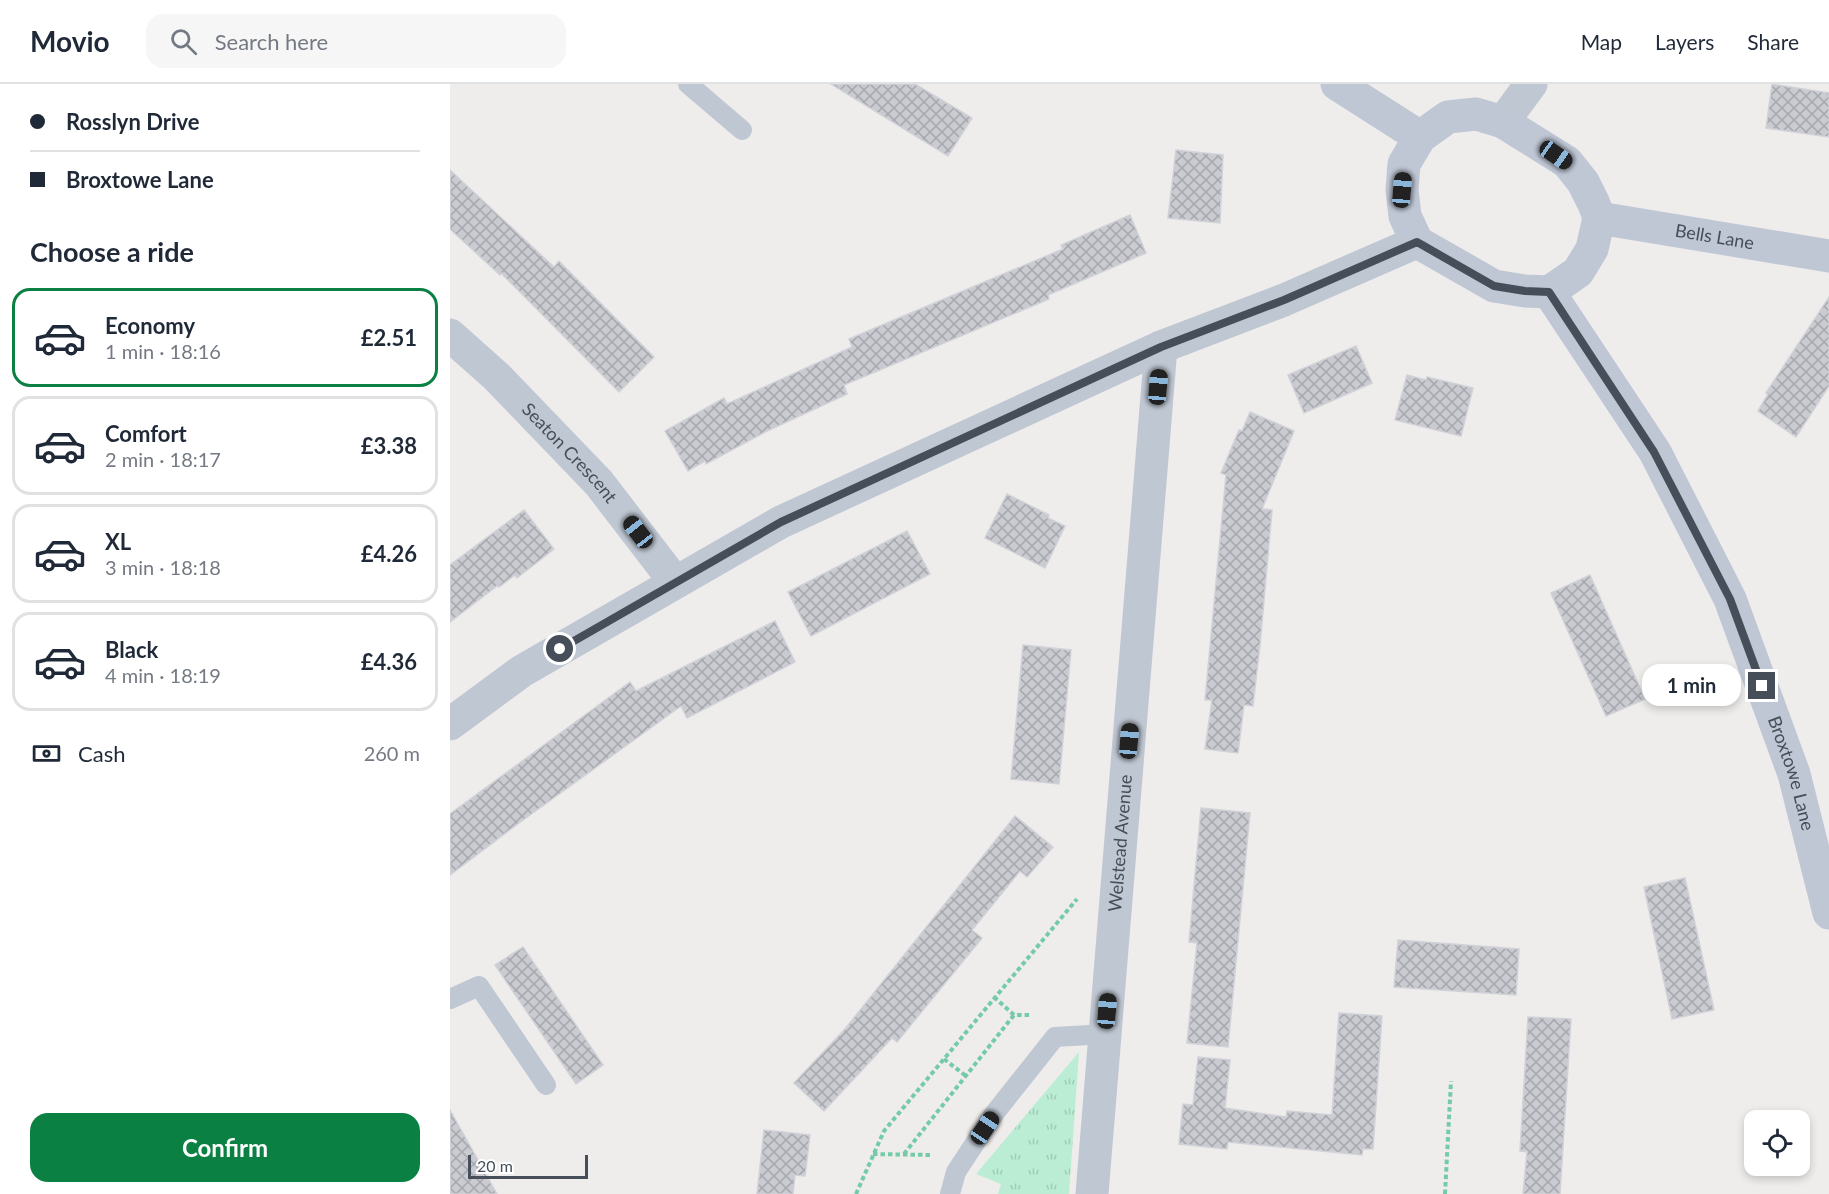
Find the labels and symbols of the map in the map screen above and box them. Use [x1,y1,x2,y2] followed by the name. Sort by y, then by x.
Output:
[1536,137,1576,173] car
[1391,171,1413,209] car
[1673,219,1756,253] street label: Bells Lane
[1147,368,1169,406] car
[518,398,623,507] street label: Seaton Crescent
[620,512,656,552] car
[546,635,573,662] route start
[1642,665,1741,707] callout: 1 min
[1748,672,1775,699] route end
[1764,713,1820,833] street label: Broxtowe Lane
[1118,722,1140,760] car
[1103,774,1136,913] street label: Welstead Avenue
[1096,992,1118,1030] car
[967,1108,1003,1148] car
[468,1152,588,1180] scale bar

